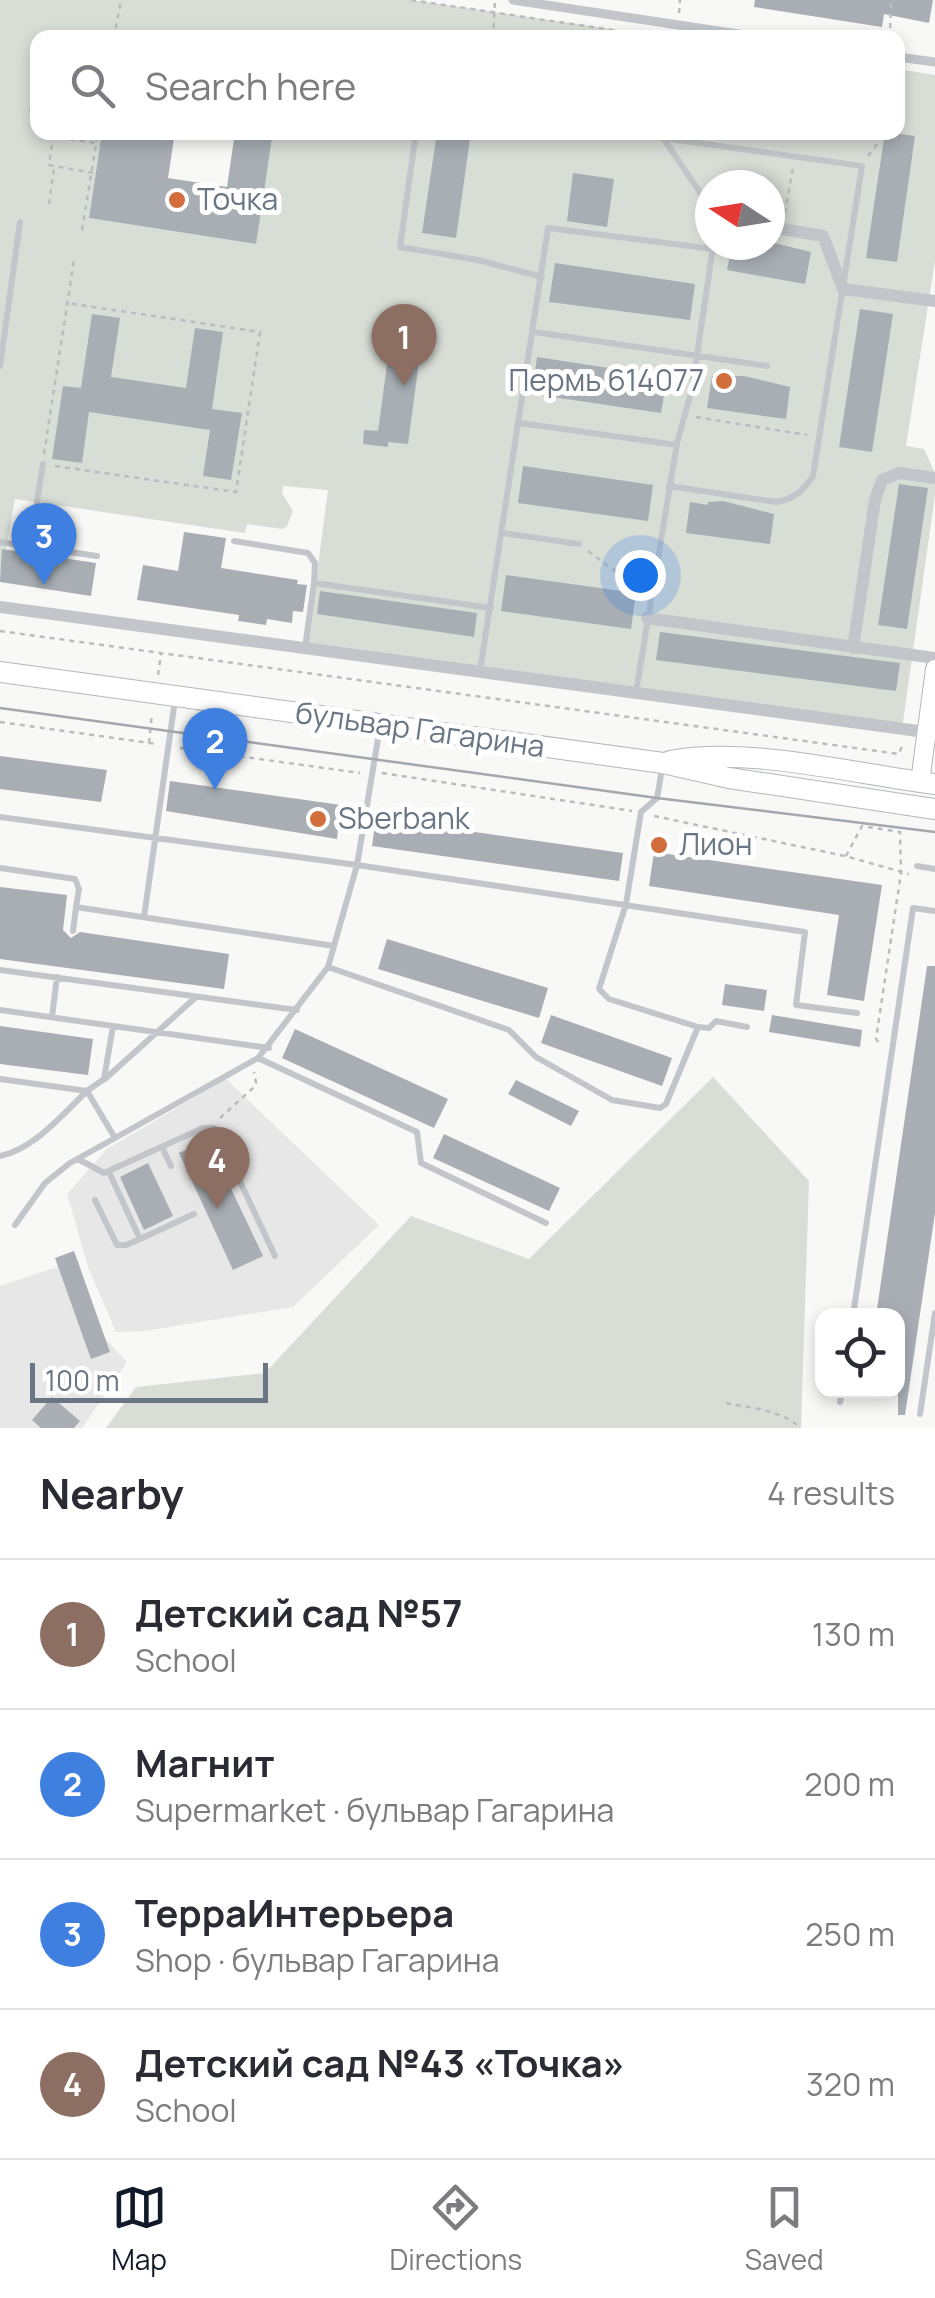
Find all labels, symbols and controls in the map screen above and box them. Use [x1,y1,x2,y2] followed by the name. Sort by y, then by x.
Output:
[30,30,905,140] search box
[65,58,120,113] icon: search
[145,59,356,111] text: Search here
[695,170,785,260] north arrow
[197,178,278,219] place label: Точка
[166,189,188,211] marker: Точка
[372,304,436,386] pin: 1
[508,359,704,400] place label: Пермь 614077
[713,370,735,392] marker: Пермь 614077
[12,502,76,585] pin: 3
[615,550,666,601] your location
[293,691,547,766] street label: бульвар Гагарина
[182,708,248,790] pin: 2
[338,797,471,838] place label: Sberbank
[307,808,329,830] marker: Sberbank
[679,823,753,864] place label: Лион
[648,834,670,856] marker: Лион
[184,1126,250,1209] pin: 4
[815,1308,905,1398] map controls
[815,1308,905,1398] button: locate
[30,1358,268,1402] scale bar
[45,1361,119,1399] text: 100 m
[40,1464,184,1522] text: Nearby
[767,1471,895,1515] text: 4 results
[135,1586,462,1638] text: Детский сад №57
[65,1612,80,1656] text: 1
[812,1612,895,1656] text: 130 m
[135,1638,237,1682] text: School
[135,1736,275,1788] text: Магнит
[63,1762,82,1806] text: 2
[804,1762,895,1806] text: 200 m
[135,1788,614,1832] text: Supermarket · бульвар Гагарина
[135,1886,454,1938] text: ТерраИнтерьера
[63,1912,82,1956] text: 3
[805,1912,895,1956] text: 250 m
[135,1938,500,1982] text: Shop · бульвар Гагарина
[135,2036,625,2088] text: Детский сад №43 «Точка»
[63,2062,82,2106] text: 4
[806,2062,895,2106] text: 320 m
[135,2088,237,2132] text: School
[111,2180,167,2278] tab: Map
[390,2180,522,2278] tab: Directions
[745,2180,824,2278] tab: Saved

